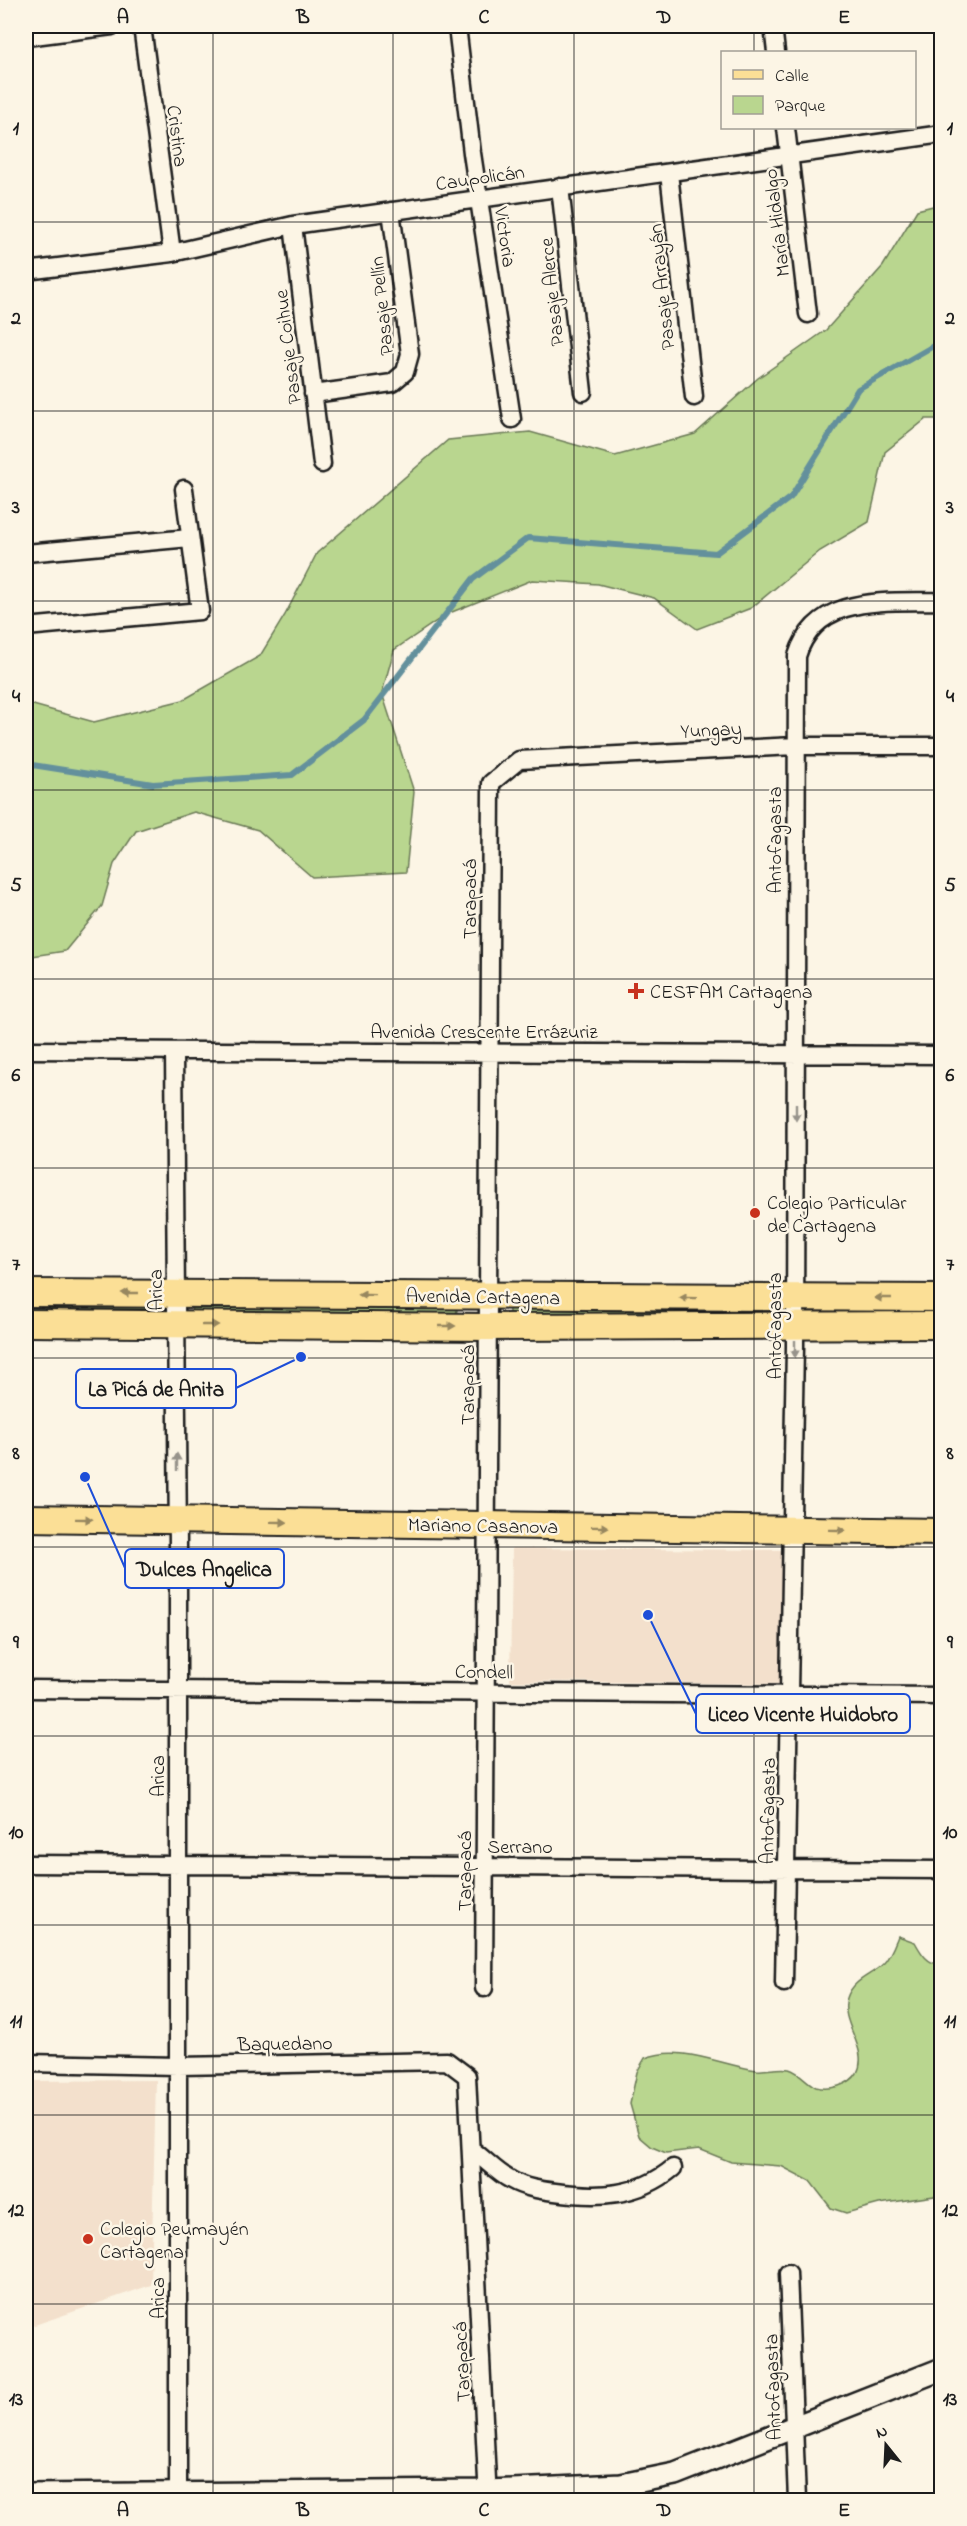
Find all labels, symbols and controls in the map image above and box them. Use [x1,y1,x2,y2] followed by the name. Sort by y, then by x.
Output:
[117,4,129,33] text: A
[295,4,310,33] text: B
[479,4,490,33] text: C
[656,4,671,33] text: D
[838,4,850,33] text: E
[721,51,916,129] legend
[775,64,810,90] text: Calle
[775,94,826,120] text: Parque
[157,104,194,169] street label: Cristina
[13,115,20,144] text: 1
[947,115,954,144] text: 1
[434,159,527,200] street label: Caupolicán
[757,167,800,278] street label: María Hidalgo
[485,204,522,269] street label: Victoria
[642,222,685,351] street label: Pasaje Arrayán
[533,236,574,347] street label: Pasaje Alerce
[364,255,403,357] street label: Pasaje Pellín
[268,288,311,406] street label: Pasaje Coihue
[10,305,21,334] text: 2
[944,305,955,334] text: 2
[11,494,20,523] text: 3
[945,494,954,523] text: 3
[12,683,21,712] text: 4
[946,683,955,712] text: 4
[680,715,743,749] street label: Yungay
[762,787,792,893] street label: Antofagasta
[457,859,486,939] street label: Tarapacá
[10,872,22,901] text: 5
[944,872,956,901] text: 5
[650,979,812,1009] place label: CESFAM Cartagena
[627,982,645,1000] marker: CESFAM Cartagena
[370,1019,598,1048] street label: Avenida Crescente Errázuriz
[12,1062,21,1091] text: 6
[946,1062,955,1091] text: 6
[791,1103,801,1122] one-way arrow
[767,1190,907,1243] place label: Colegio Particular de Cartagena
[748,1206,762,1220] marker: Colegio Particular de Cartagena
[12,1251,21,1280] text: 7
[946,1251,955,1280] text: 7
[143,1269,172,1311] street label: Arica
[762,1273,792,1379] street label: Antofagasta
[406,1283,560,1315] street label: Avenida Cartagena
[121,1288,140,1298] one-way arrow
[358,1290,377,1300] one-way arrow
[679,1293,698,1303] one-way arrow
[874,1293,893,1303] one-way arrow
[200,1320,219,1330] one-way arrow
[437,1321,456,1331] one-way arrow
[790,1340,799,1359] one-way arrow
[455,1345,484,1425] street label: Tarapacá
[76,1369,236,1408] callout: La Picá de Anita
[88,1376,224,1406] text: La Picá de Anita
[11,1440,20,1469] text: 8
[945,1440,954,1469] text: 8
[172,1452,182,1471] one-way arrow
[408,1512,558,1543] street label: Mariano Casanova
[74,1514,93,1524] one-way arrow
[269,1517,288,1527] one-way arrow
[590,1522,609,1532] one-way arrow
[827,1526,846,1535] one-way arrow
[125,1549,284,1588] callout: Dulces Angelica
[135,1556,272,1588] text: Dulces Angelica
[12,1629,20,1658] text: 9
[946,1629,954,1658] text: 9
[455,1658,513,1689] street label: Condell
[696,1694,910,1733] callout: Liceo Vicente Huidobro
[708,1701,898,1731] text: Liceo Vicente Huidobro
[145,1755,174,1797] street label: Arica
[754,1757,786,1865] street label: Antofagasta
[9,1819,24,1848] text: 10
[943,1819,958,1848] text: 10
[452,1831,481,1911] street label: Tarapacá
[487,1834,553,1863] street label: Serrano
[10,2008,23,2037] text: 11
[944,2008,957,2037] text: 11
[236,2030,333,2061] street label: Baquedano
[8,2197,24,2226] text: 12
[942,2197,958,2226] text: 12
[100,2216,249,2269] place label: Colegio Peumayén Cartagena
[81,2232,95,2246] marker: Colegio Peumayén Cartagena
[145,2277,174,2319] street label: Arica
[447,2321,480,2403] street label: Tarapacá
[758,2333,792,2441] street label: Antofagasta
[9,2386,23,2415] text: 13
[943,2386,957,2415] text: 13
[856,2415,916,2475] north arrow
[873,2419,891,2446] text: N
[117,2497,129,2526] text: A
[295,2497,310,2526] text: B
[479,2497,490,2526] text: C
[656,2497,671,2526] text: D
[838,2497,850,2526] text: E

